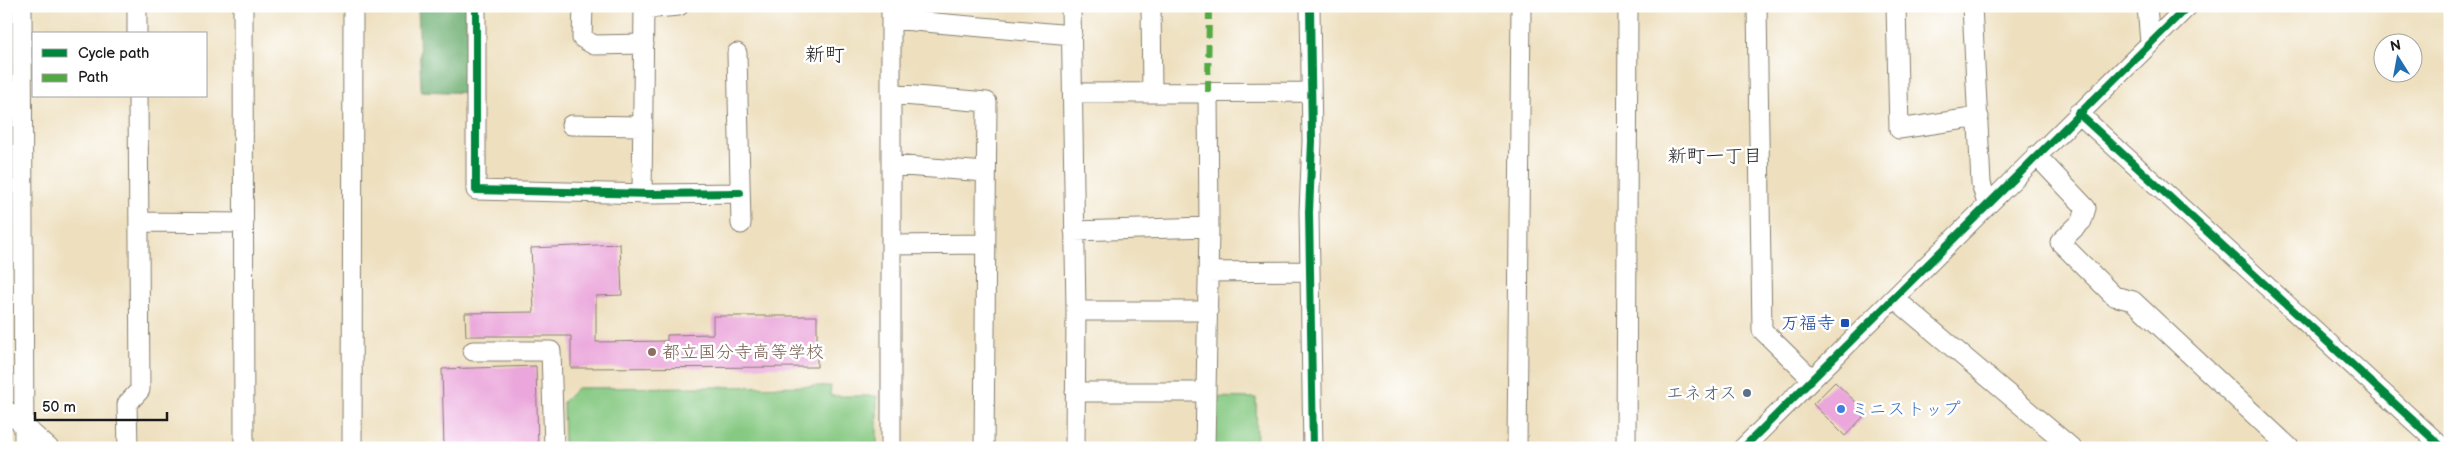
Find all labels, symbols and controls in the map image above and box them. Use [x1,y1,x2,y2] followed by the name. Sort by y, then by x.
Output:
[32,32,208,98] legend
[2374,32,2424,82] north arrow
[2389,36,2402,55] text: N
[805,43,845,67] district label: 新町
[78,44,149,63] text: Cycle path
[78,68,108,87] text: Path
[1667,145,1763,168] district label: 新町一丁目
[1781,313,1835,334] place label: 万福寺
[1839,317,1851,329] marker: 万福寺
[662,342,824,363] place label: 都立国分寺高等学校
[646,346,658,358] marker: 都立国分寺高等学校
[1666,383,1737,404] place label: エネオス
[1741,387,1753,399] marker: エネオス
[35,389,168,421] scale bar
[42,398,76,417] text: 50 m
[1851,399,1961,420] place label: ミニストップ
[1835,403,1847,415] marker: ミニストップ

